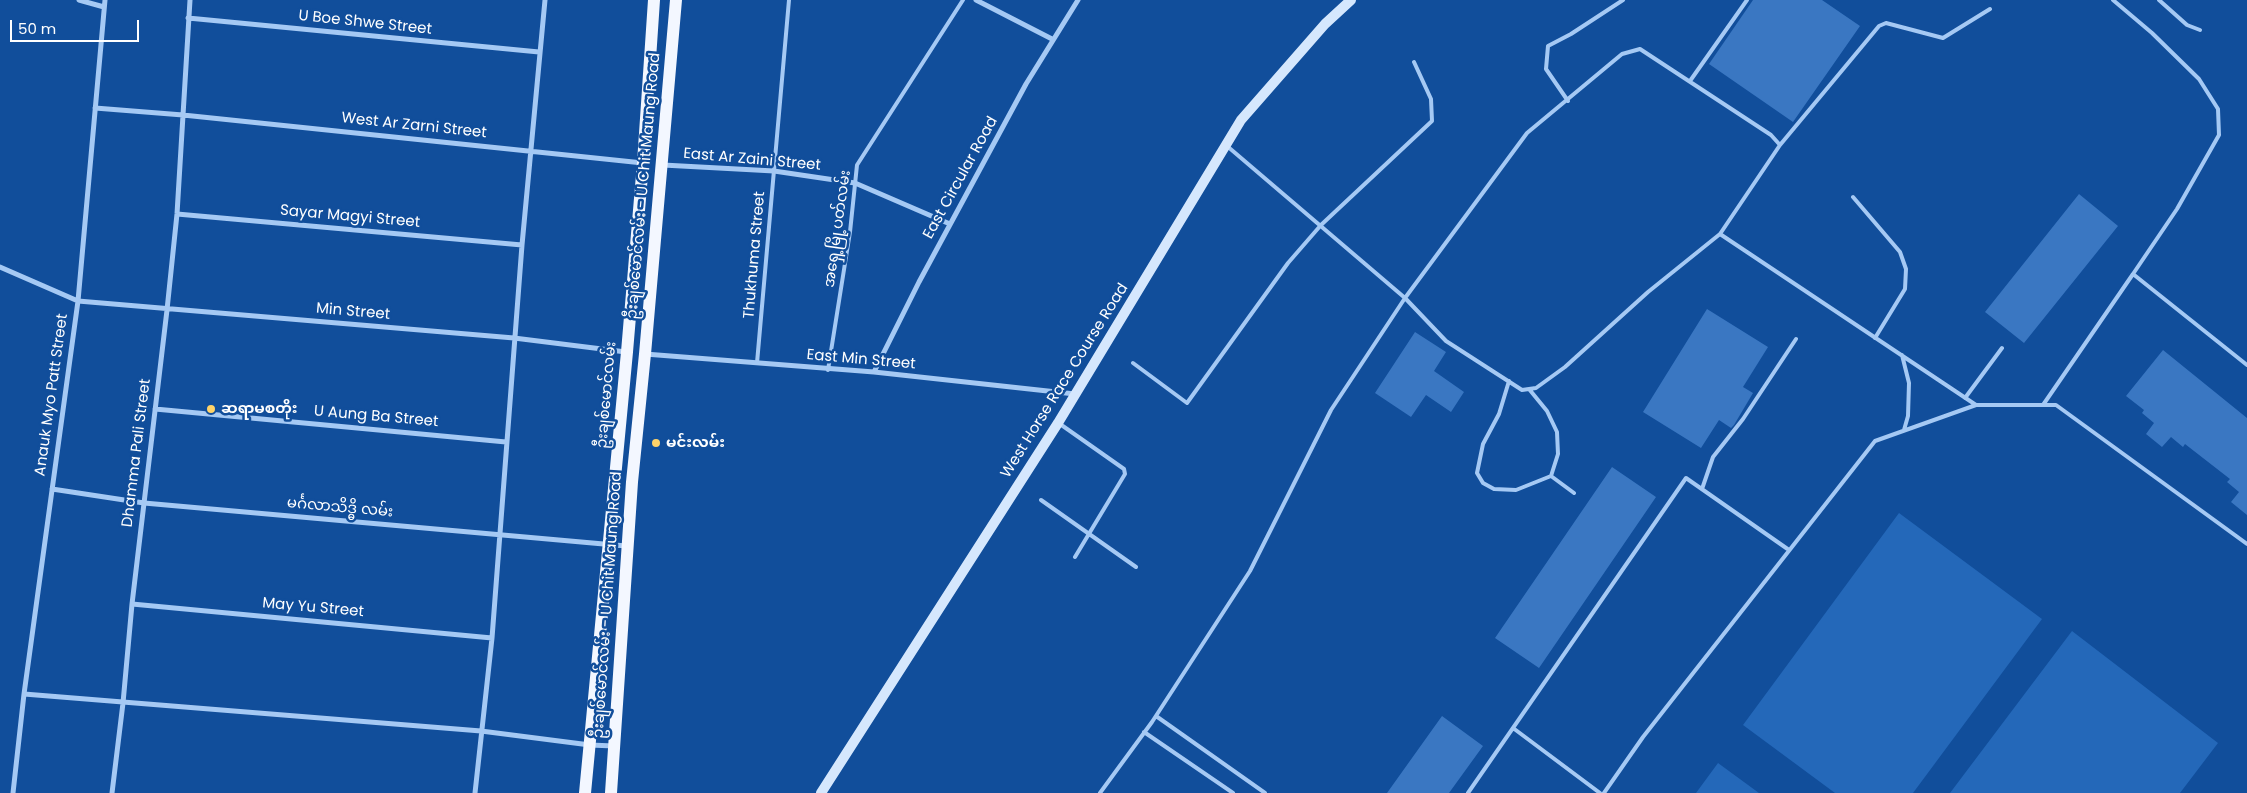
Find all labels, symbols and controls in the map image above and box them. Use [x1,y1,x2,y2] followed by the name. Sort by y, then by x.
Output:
[297,7,433,39] street label: U Boe Shwe Street
[12,10,141,42] scale bar
[18,18,56,39] text: 50 m
[623,52,665,320] street label: ဦးချစ်မောင်လမ်း - U Chit Maung Road
[340,109,488,143] street label: West Ar Zarni Street
[920,114,1002,242] street label: East Circular Road
[682,145,822,175] street label: East Ar Zaini Street
[821,169,855,289] street label: အရှေ့မြို့ပတ်လမ်း
[740,191,770,319] street label: Thukhuma Street
[279,202,421,232] street label: Sayar Magyi Street
[997,280,1133,482] street label: West Horse Race Course Road
[315,300,391,324] street label: Min Street
[32,313,72,477] street label: Anauk Myo Patt Street
[593,341,621,449] street label: ဦးချစ်မောင်လမ်း
[806,346,916,374] street label: East Min Street
[119,378,155,528] street label: Dhamma Pali Street
[221,400,298,418] place label: ဆရာမစတိုး
[205,403,217,415] marker: ဆရာမစတိုး
[313,403,439,431] street label: U Aung Ba Street
[666,434,725,452] place label: မင်းလမ်း
[650,437,662,449] marker: မင်းလမ်း
[590,471,626,739] street label: ဦးချစ်မောင်လမ်း - U Chit Maung Road
[286,494,394,522] street label: မင်္ဂလာသိဒ္ဓိ လမ်း
[262,595,364,621] street label: May Yu Street

